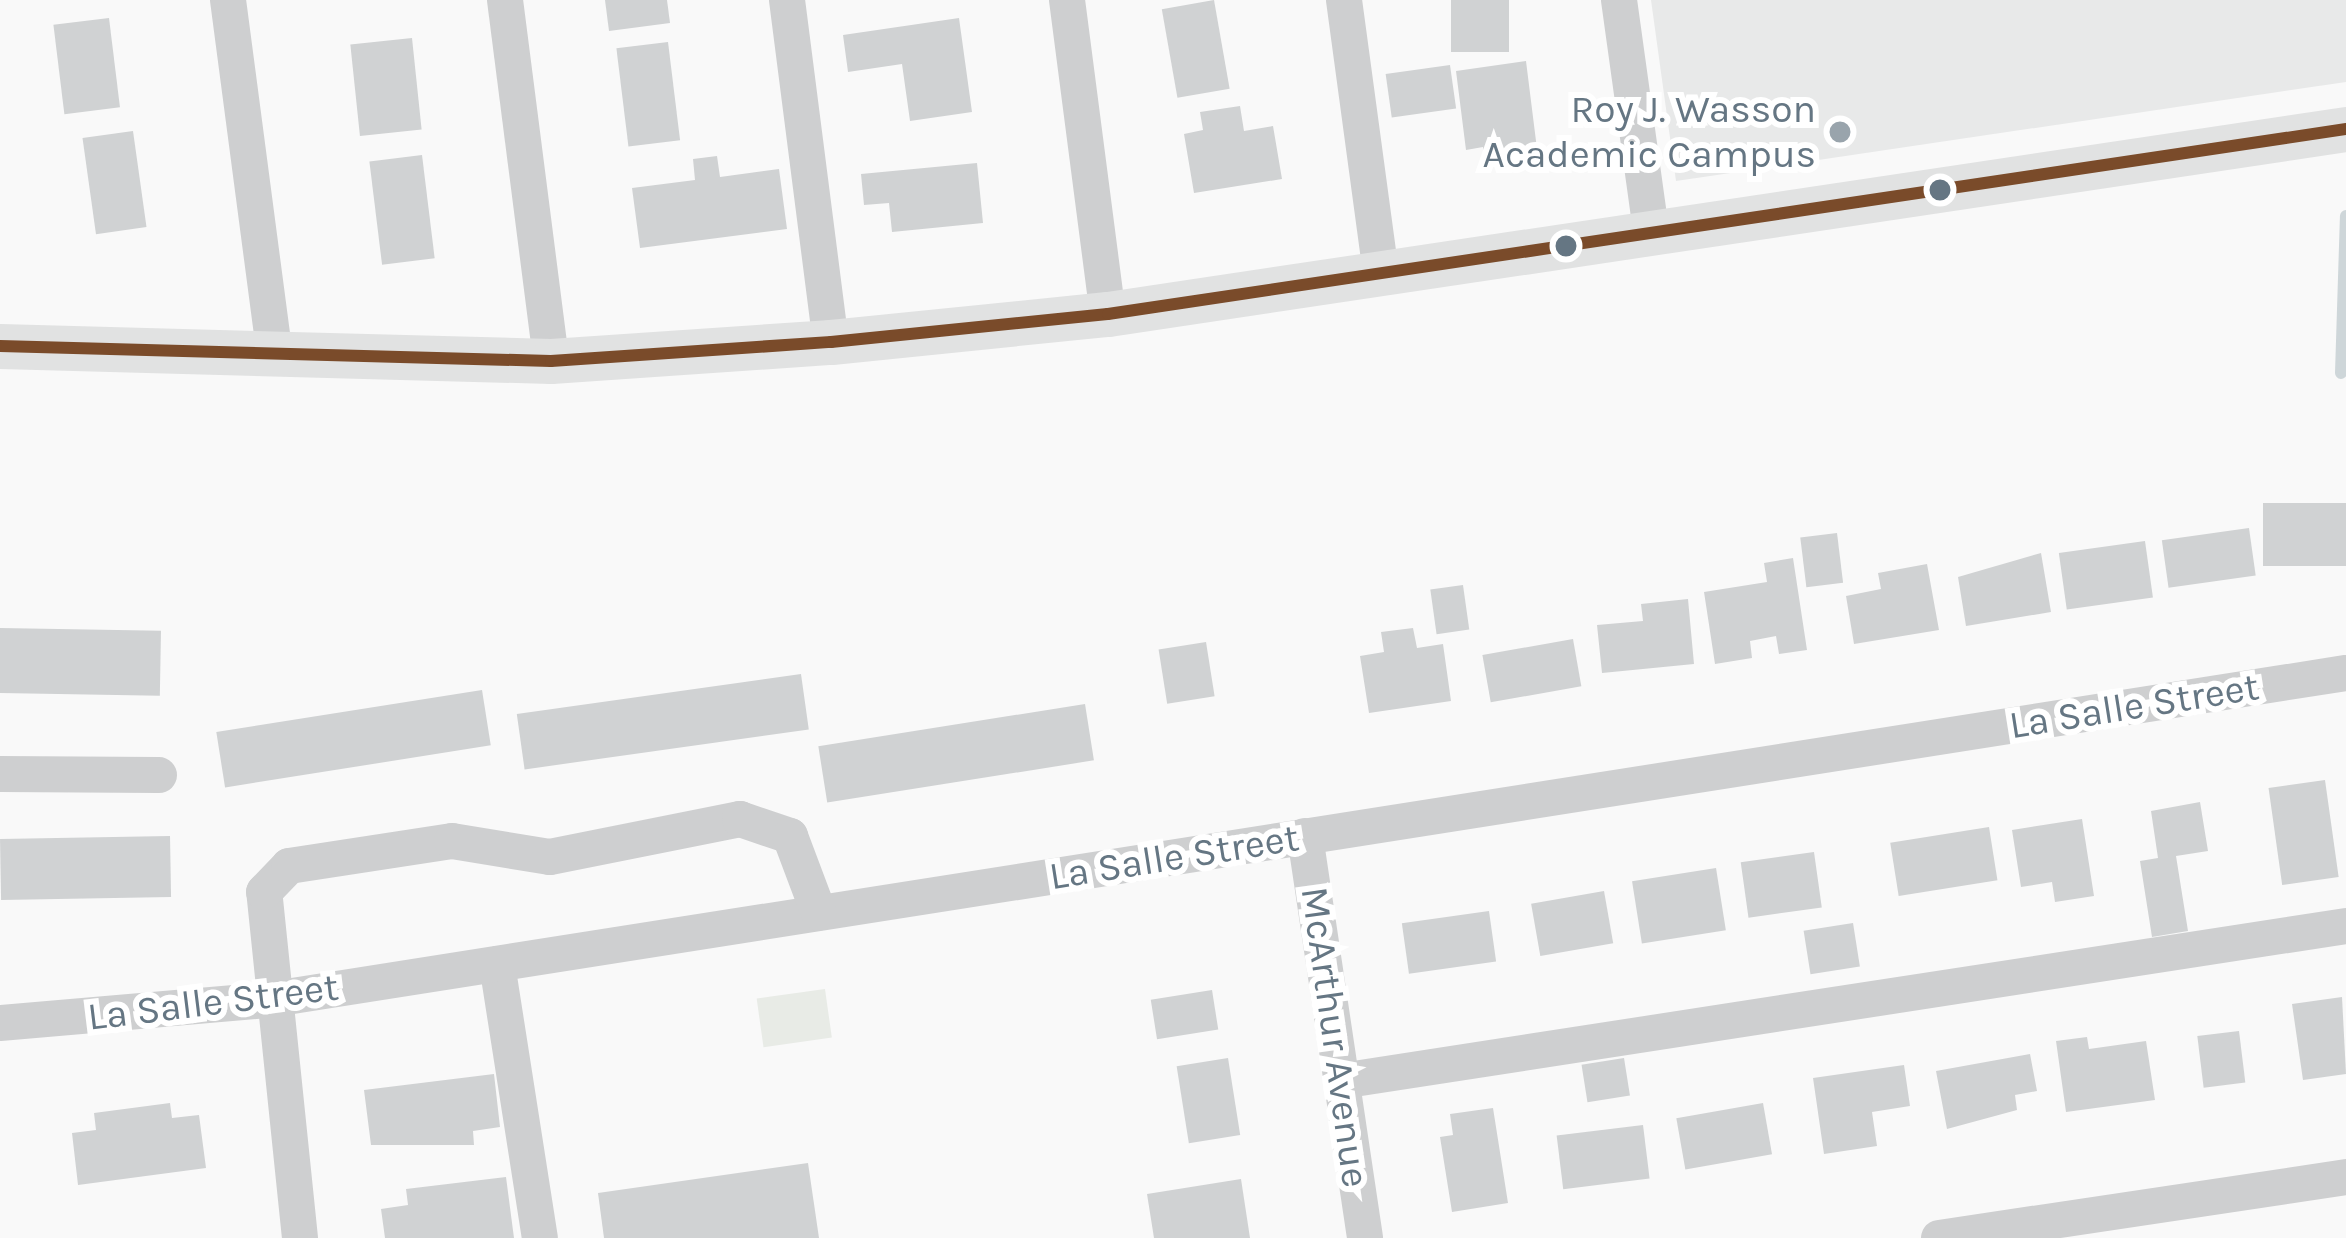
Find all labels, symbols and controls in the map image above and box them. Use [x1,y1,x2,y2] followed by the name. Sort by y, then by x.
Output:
[1483,87,1816,178] place label: Roy J. Wasson Academic Campus
[1827,119,1853,145] marker: Roy J. Wasson Academic Campus
[1929,179,1951,201] unlabelled marker
[1555,235,1577,257] unlabelled marker
[2006,663,2262,749] street label: La Salle Street
[1046,814,1302,900] street label: La Salle Street
[1291,884,1379,1190] street label: McArthur Avenue
[85,963,341,1041] street label: La Salle Street

